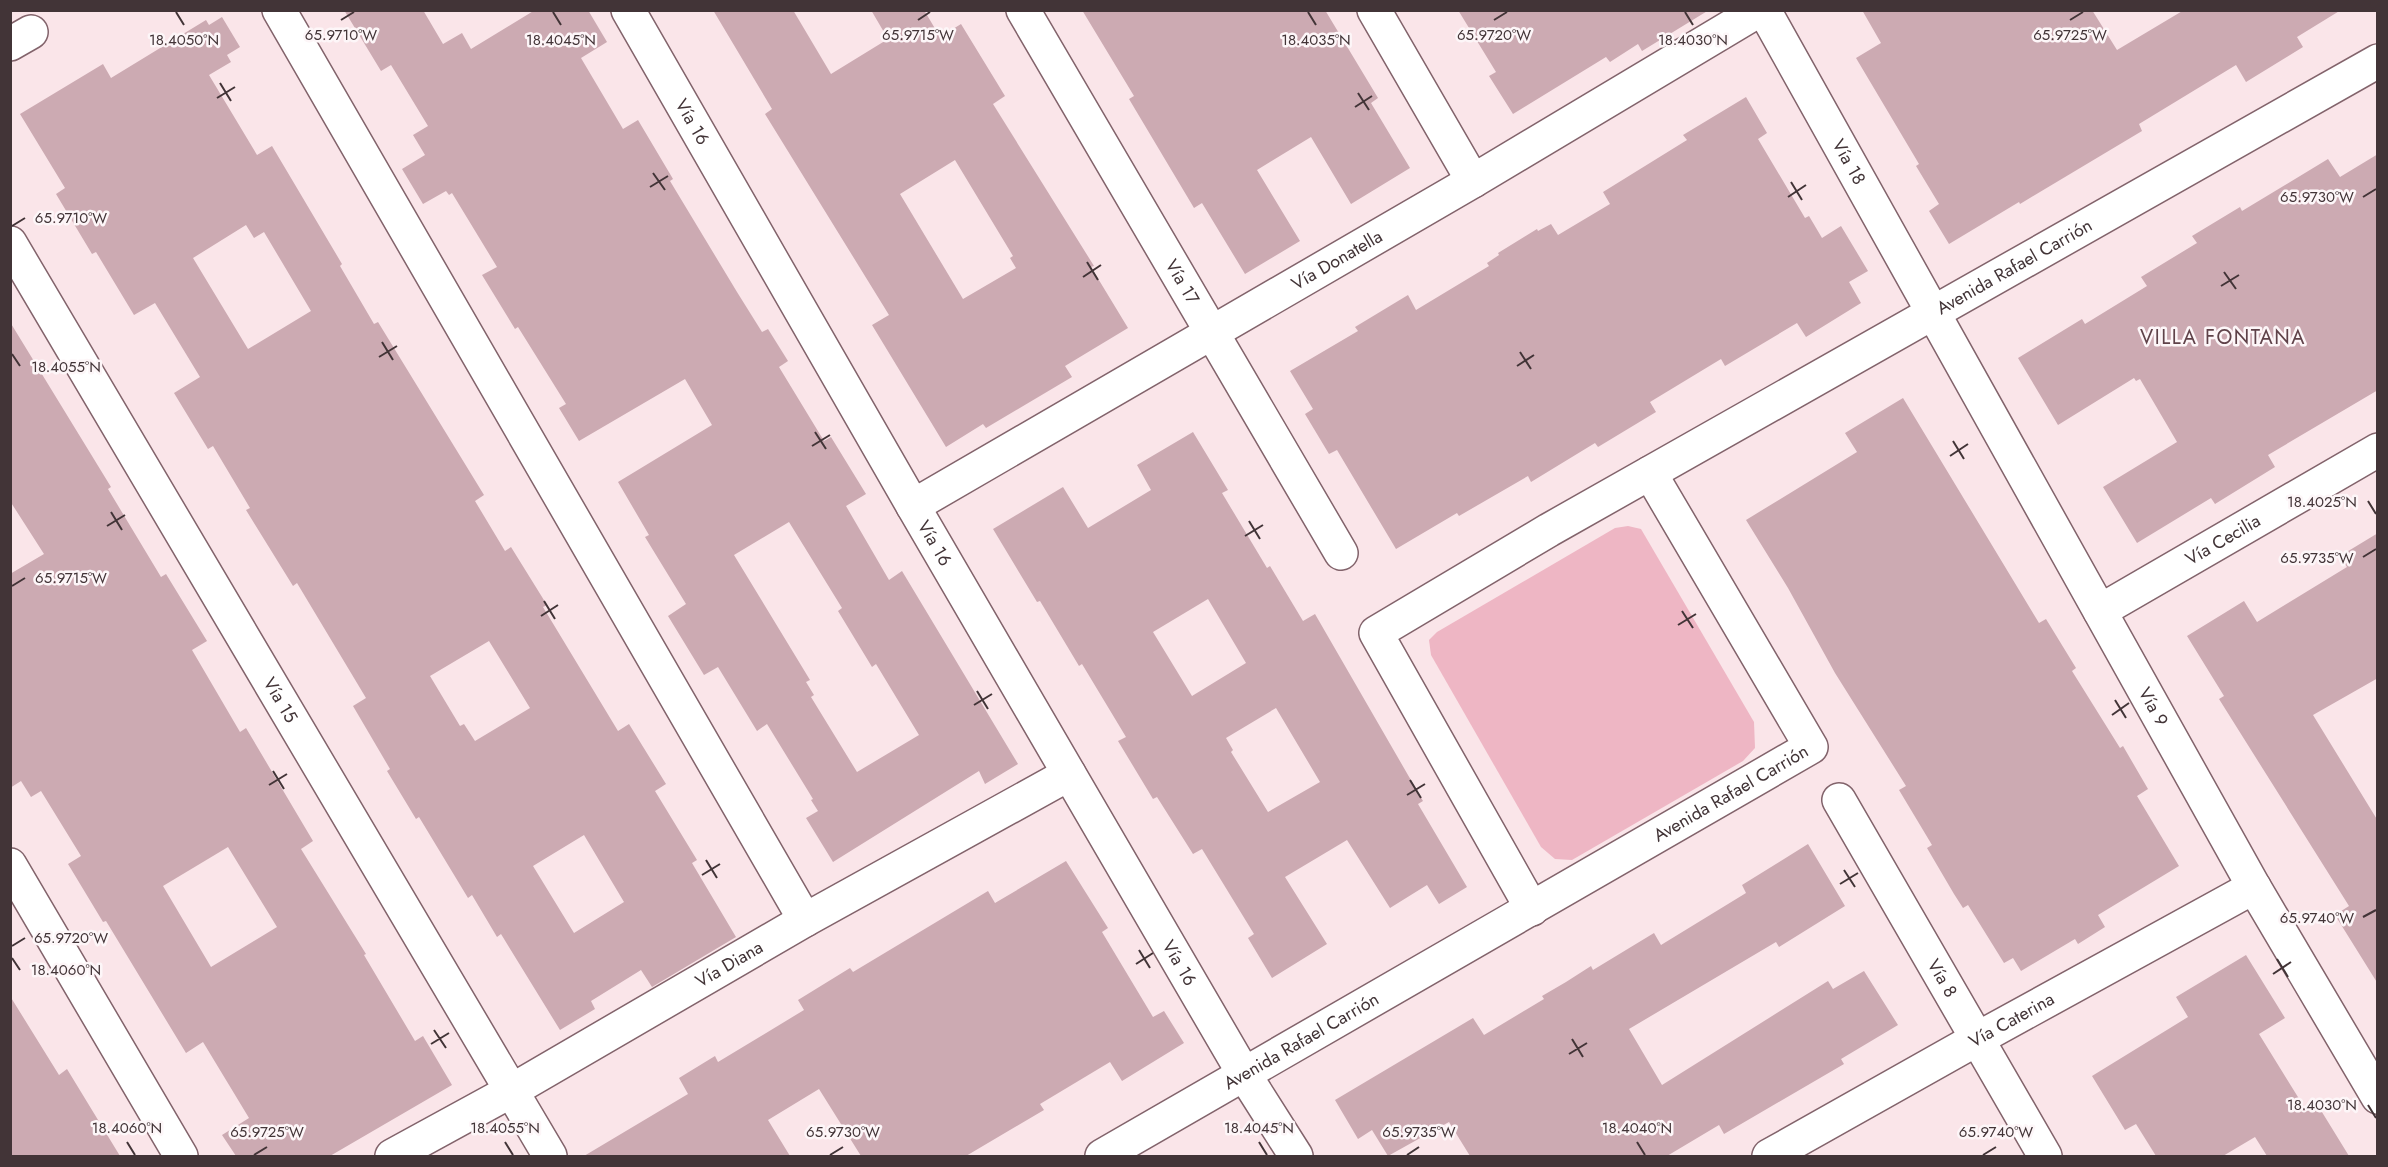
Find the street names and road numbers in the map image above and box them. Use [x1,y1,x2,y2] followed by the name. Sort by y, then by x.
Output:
[669,94,716,150] street label: Vía 16
[1826,134,1872,189] street label: Vía 18
[1932,212,2097,321] street label: Avenida Rafael Carrión
[1286,223,1387,297] street label: Vía Donatella
[1159,254,1206,310] street label: Vía 17
[2180,508,2265,572] street label: Vía Cecilia
[911,515,958,571] street label: Vía 16
[257,672,304,728] street label: Vía 15
[2132,682,2175,731] street label: Vía 9
[1648,738,1813,848] street label: Avenida Rafael Carrión
[690,934,768,994] street label: Vía Diana
[1156,935,1203,991] street label: Vía 16
[1921,954,1964,1002] street label: Vía 8
[1219,986,1384,1096] street label: Avenida Rafael Carrión
[1964,986,2059,1054] street label: Vía Caterina

